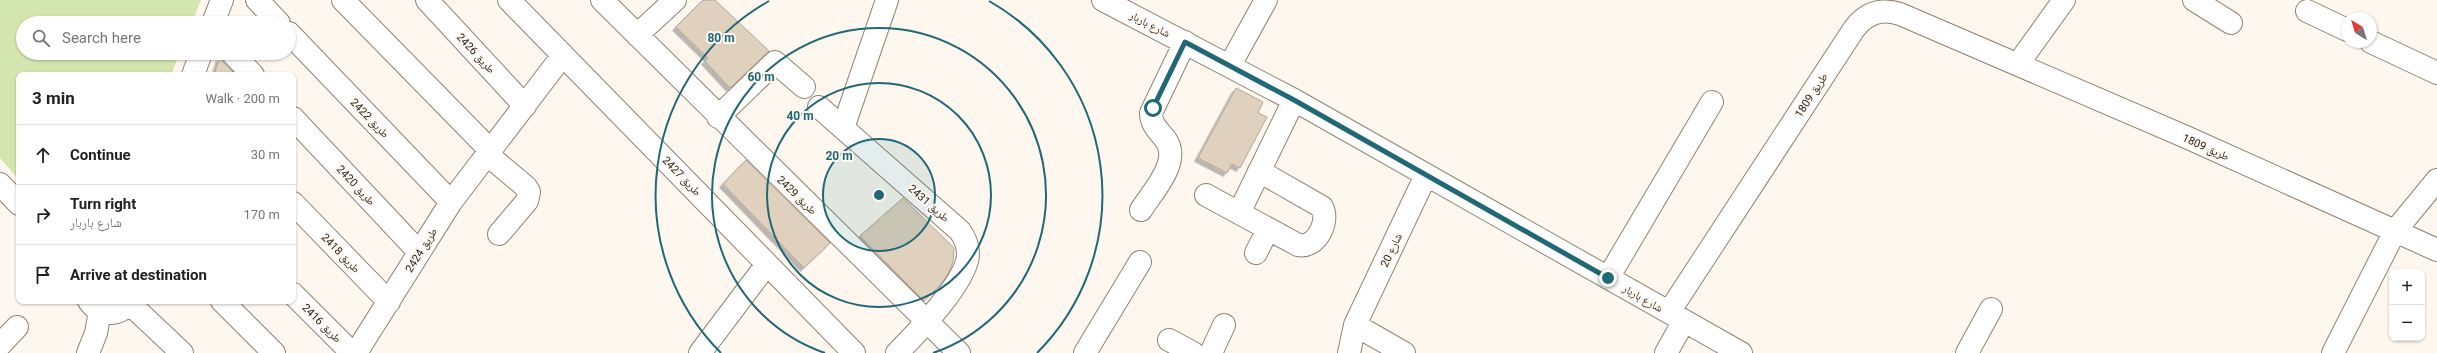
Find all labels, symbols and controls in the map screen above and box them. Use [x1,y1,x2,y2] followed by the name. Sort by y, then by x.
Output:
[1126,8,1172,40] street label: شارع باربار
[2341,12,2377,48] north arrow
[16,16,296,60] search box
[30,27,52,49] icon: search
[62,29,141,47] text: Search here
[454,31,497,76] street label: طريق 2426
[707,31,735,45] text: 80 m
[747,70,775,84] text: 60 m
[1792,71,1830,120] street label: طريق 1809
[32,88,75,108] text: 3 min
[205,91,280,106] text: Walk · 200 m
[348,96,392,141] street label: طريق 2422
[1144,99,1162,117] route start
[786,109,814,123] text: 40 m
[2180,131,2231,164] street label: طريق 1809
[32,144,54,166] icon: ahead
[70,146,131,164] text: Continue
[251,147,280,162] text: 30 m
[825,149,853,163] text: 20 m
[660,154,704,199] street label: طريق 2427
[334,163,377,208] street label: طريق 2420
[774,173,819,217] street label: طريق 2429
[906,182,952,225] street label: طريق 2431
[872,188,886,202] centre of rings
[70,195,136,213] text: Turn right
[32,204,54,226] icon: right
[243,207,280,222] text: 170 m
[70,215,122,230] text: شارع باربار
[403,226,440,275] street label: طريق 2424
[319,231,363,276] street label: طريق 2418
[1378,231,1405,269] street label: شارع 20
[32,264,54,286] icon: arrive
[70,266,207,284] text: Arrive at destination
[1599,269,1617,287] route end
[2389,269,2425,341] map controls
[2389,269,2425,305] button: +
[1620,281,1665,315] street label: شارع باربار
[299,301,344,346] street label: طريق 2416
[2389,305,2425,341] button: −

